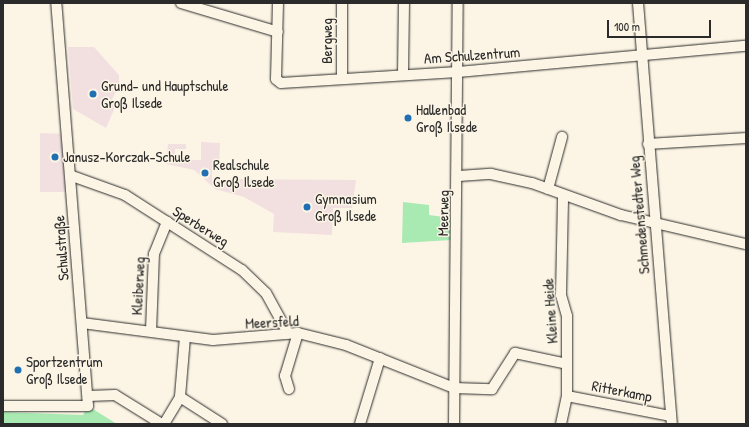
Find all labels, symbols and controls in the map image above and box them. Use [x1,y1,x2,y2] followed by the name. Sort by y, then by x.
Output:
[609,12,713,38] scale bar
[318,18,336,64] street label: Bergweg
[614,18,640,35] text: 100 m
[423,43,521,67] street label: Am Schulzentrum
[101,76,229,111] place label: Grund- und Hauptschule Groß Ilsede
[88,89,98,99] marker: Grund- und Hauptschule Groß Ilsede
[416,100,477,135] place label: Hallenbad Groß Ilsede
[403,113,413,123] marker: Hallenbad Groß Ilsede
[63,148,190,166] place label: Janusz-Korczak-Schule
[50,152,60,162] marker: Janusz-Korczak-Schule
[213,155,274,190] place label: Realschule Groß Ilsede
[625,155,653,275] street label: Schmedenstedter Weg
[200,168,210,178] marker: Realschule Groß Ilsede
[315,189,377,224] place label: Gymnasium Groß Ilsede
[434,190,452,236] street label: Meerweg
[170,202,232,250] street label: Sperberweg
[302,202,312,212] marker: Gymnasium Groß Ilsede
[50,215,72,281] street label: Schulstraße
[127,256,149,316] street label: Kleiberweg
[539,278,561,344] street label: Kleine Heide
[245,312,299,332] street label: Meersfeld
[26,352,103,387] place label: Sportzentrum Groß Ilsede
[13,365,23,375] marker: Sportzentrum Groß Ilsede
[590,376,654,406] street label: Ritterkamp

